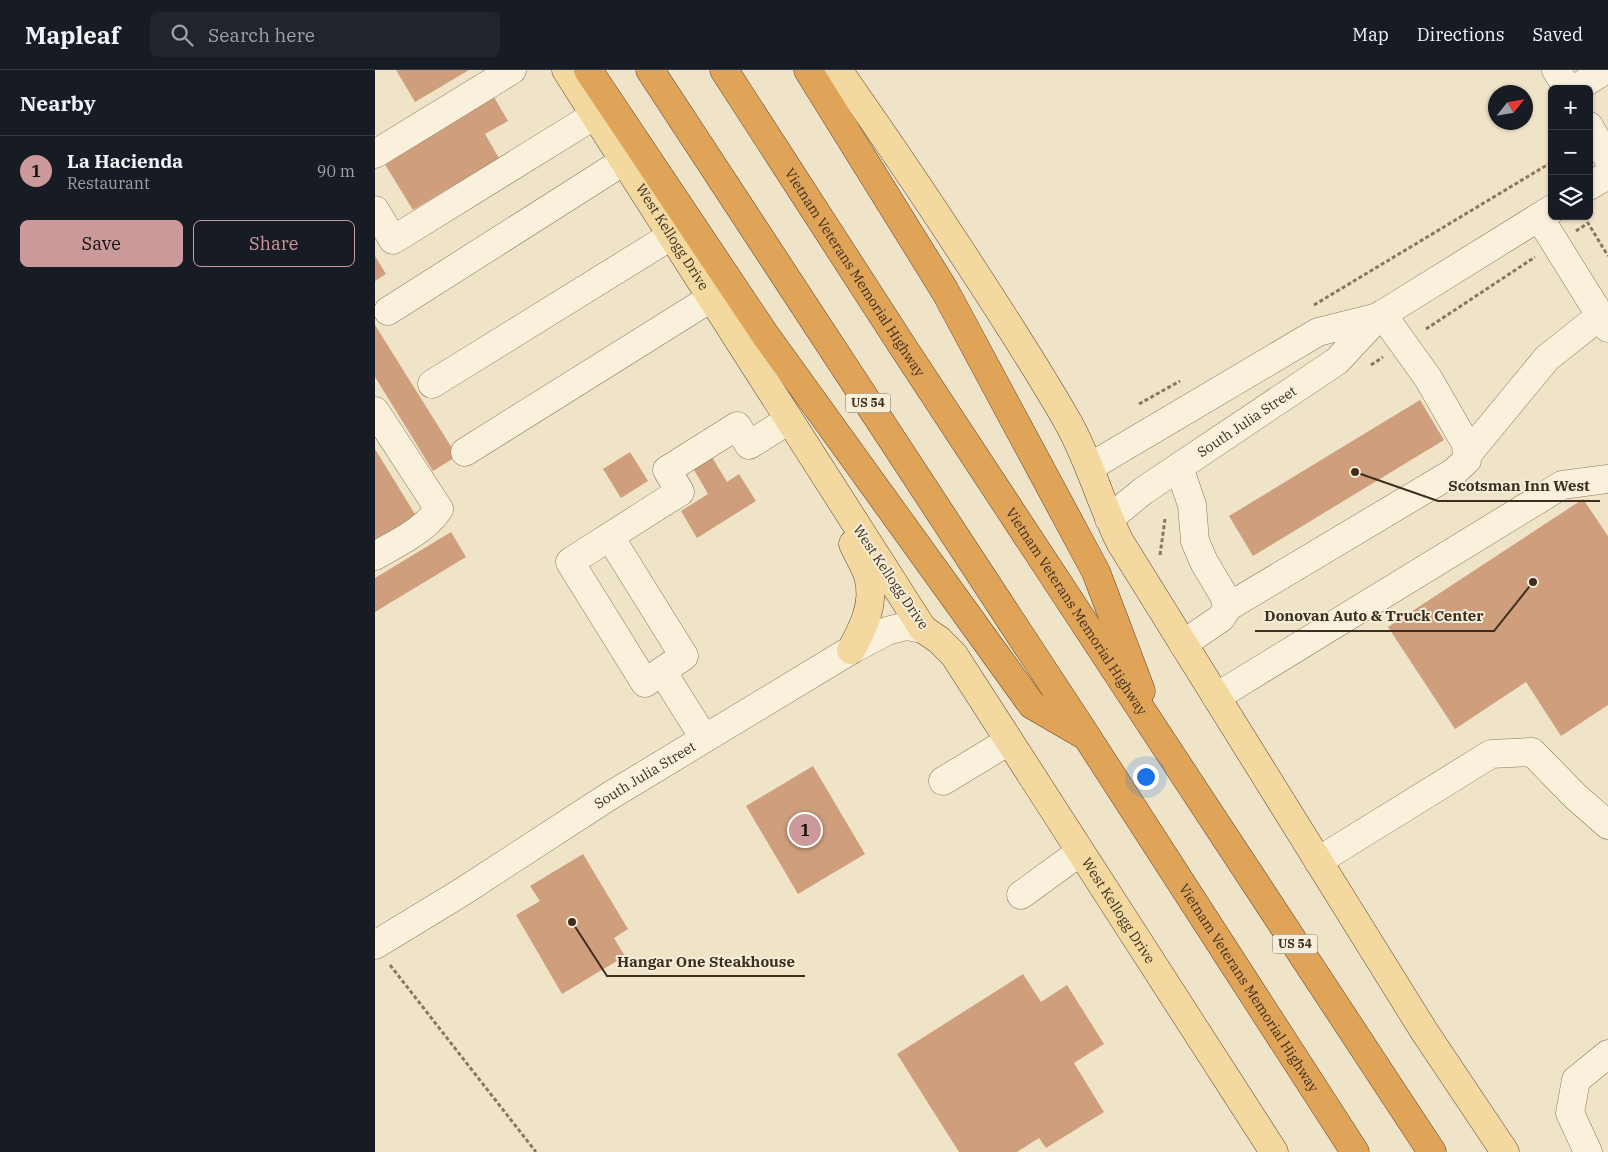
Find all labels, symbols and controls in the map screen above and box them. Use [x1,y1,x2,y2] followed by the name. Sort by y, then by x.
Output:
[150,12,500,57] search box
[25,19,120,51] text: Mapleaf
[168,21,196,49] icon: search
[208,23,315,47] text: Search here
[1352,23,1389,46] text: Map
[1417,23,1505,46] text: Directions
[1533,23,1583,46] text: Saved
[1488,85,1533,130] north arrow
[1548,85,1593,220] map controls
[1548,85,1593,130] button: +
[20,89,96,117] text: Nearby
[1548,130,1593,175] button: −
[67,149,183,173] text: La Hacienda
[31,161,41,181] text: 1
[317,161,355,181] text: 90 m
[781,165,929,380] street label: Vietnam Veterans Memorial Highway
[67,173,150,193] text: Restaurant
[1548,175,1593,220] button: layers
[632,180,713,293] street label: West Kellogg Drive
[20,220,183,267] button: Save
[193,220,355,267] button: Share
[1194,382,1300,461] street label: South Julia Street
[845,393,891,412] road number: US 54
[1438,471,1600,501] callout: Scotsman Inn West
[1448,476,1590,495] text: Scotsman Inn West
[1002,504,1152,719] street label: Vietnam Veterans Memorial Highway
[849,521,933,633] street label: West Kellogg Drive
[1255,601,1494,631] callout: Donovan Auto & Truck Center
[1264,606,1484,625] text: Donovan Auto & Truck Center
[591,737,699,813] street label: South Julia Street
[1133,764,1159,790] your location
[789,811,821,849] pin: 1
[1078,854,1159,967] street label: West Kellogg Drive
[1175,880,1323,1096] street label: Vietnam Veterans Memorial Highway
[1273,934,1317,954] road number: US 54
[607,946,805,976] callout: Hangar One Steakhouse
[617,952,795,971] text: Hangar One Steakhouse

